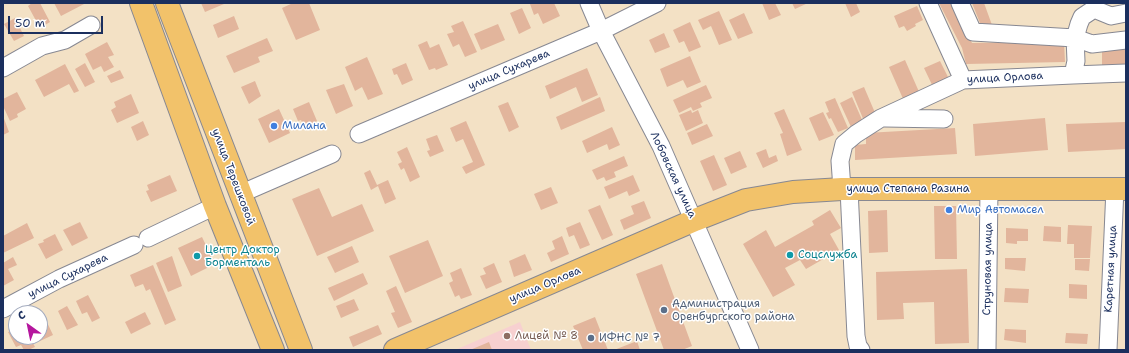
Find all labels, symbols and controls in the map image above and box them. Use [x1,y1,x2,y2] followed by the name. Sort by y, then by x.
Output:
[10,8,105,34] scale bar
[15,15,45,31] text: 50 m
[466,47,552,93] street label: улица Сухарева
[967,69,1043,87] street label: улица Орлова
[282,119,326,133] place label: Милана
[269,121,279,131] marker: Милана
[208,127,258,227] street label: улица Терешковой
[647,130,699,220] street label: Лобовская улица
[846,182,970,196] street label: улица Степана Разина
[957,203,1044,217] place label: Мир Автомасел
[944,205,954,215] marker: Мир Автомасел
[981,222,995,316] street label: Струновая улица
[1102,225,1120,313] street label: Каретная улица
[205,243,280,269] place label: Центр Доктор Борменталь
[798,248,857,262] place label: Соцслужба
[785,250,795,260] marker: Соцслужба
[26,251,110,301] street label: улица Сухарева
[192,251,202,261] marker: Центр Доктор Борменталь
[507,264,583,306] street label: улица Орлова
[672,297,795,323] place label: Администрация Оренбургского района
[8,305,48,345] north arrow
[659,305,669,315] marker: Администрация Оренбургского района
[15,307,29,323] text: С
[515,329,578,343] place label: Лицей № 8
[502,331,512,341] marker: Лицей № 8
[599,331,660,345] place label: ИФНС № 7
[586,333,596,343] marker: ИФНС № 7

